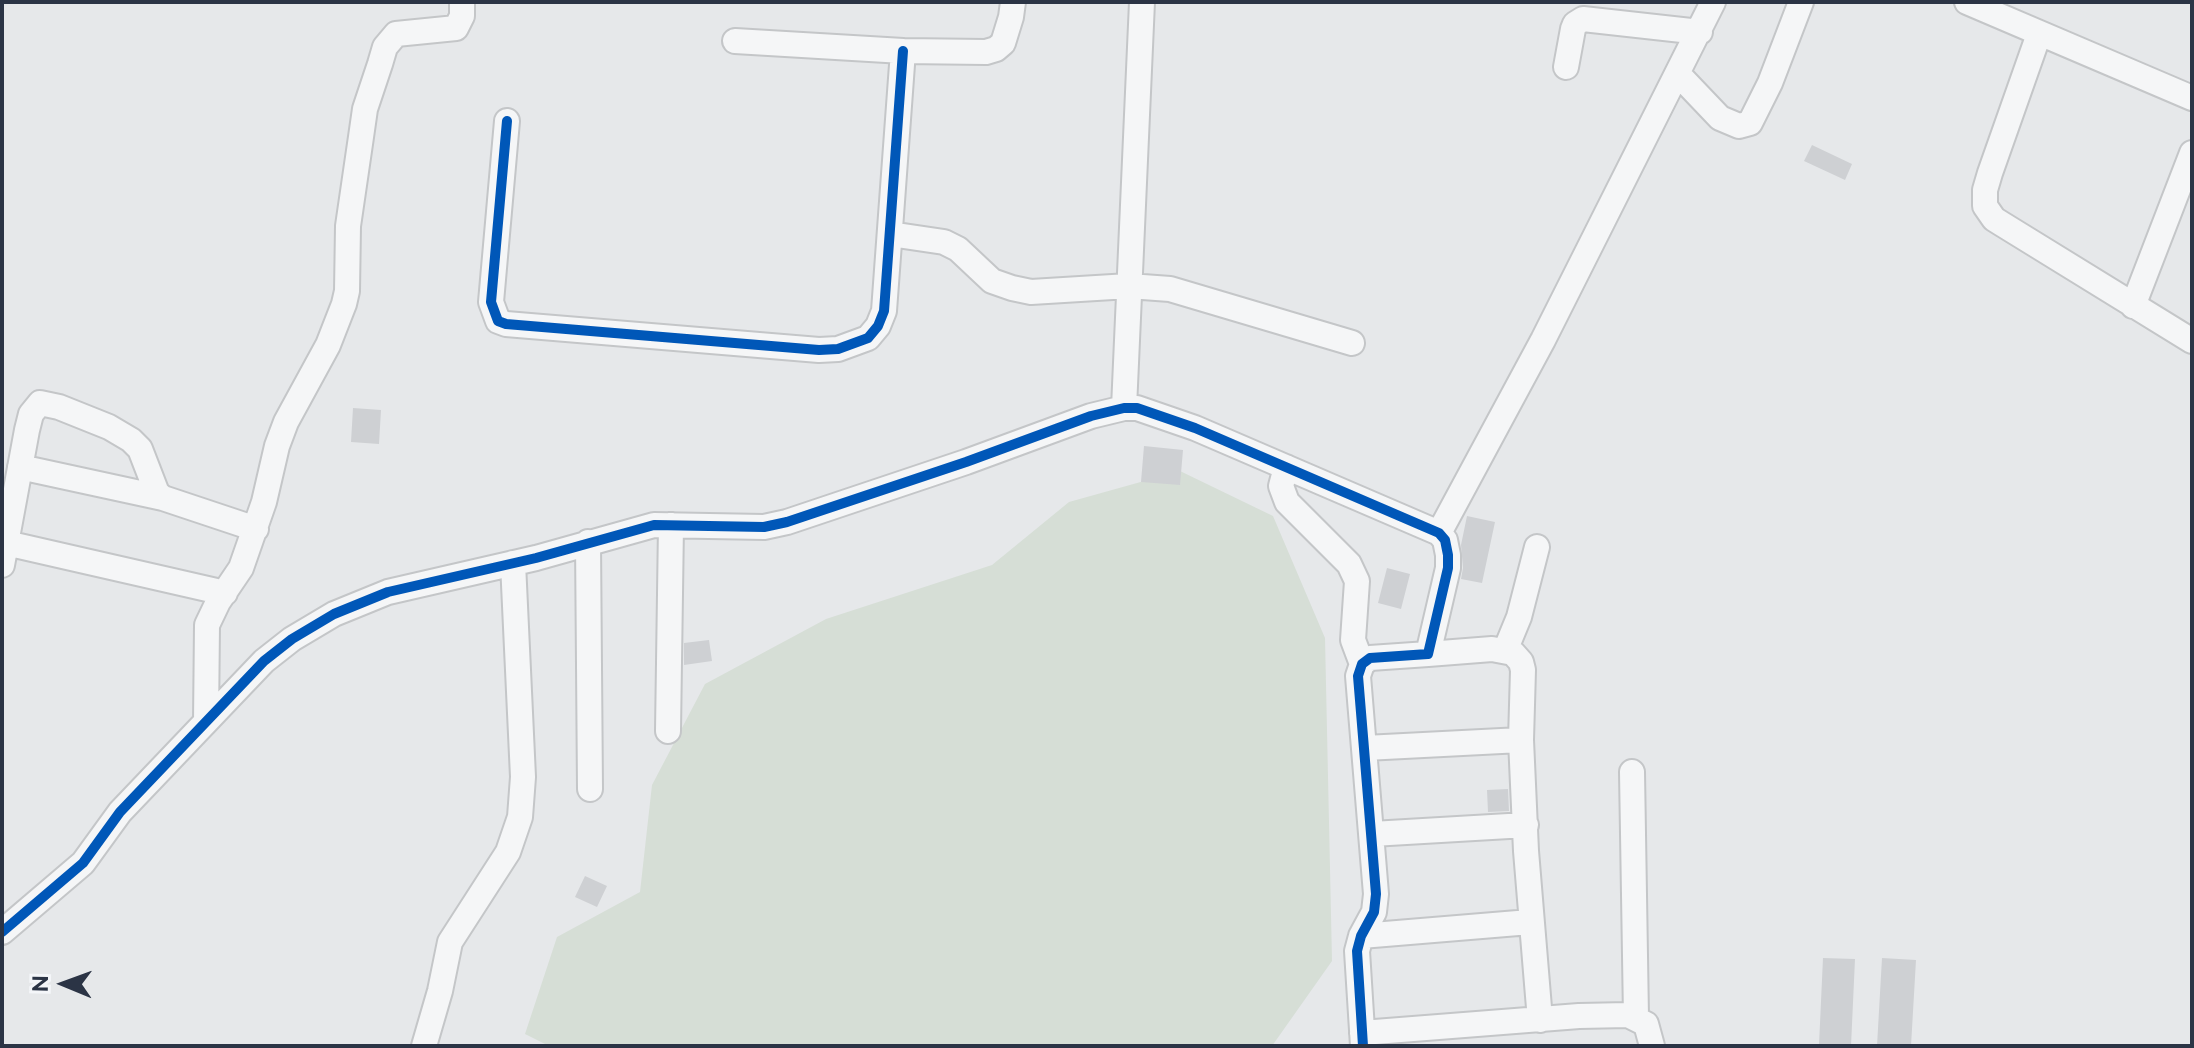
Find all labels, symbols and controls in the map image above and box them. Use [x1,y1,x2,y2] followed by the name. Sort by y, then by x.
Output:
[24,944,104,1024] north arrow
[27,975,53,992] text: N

